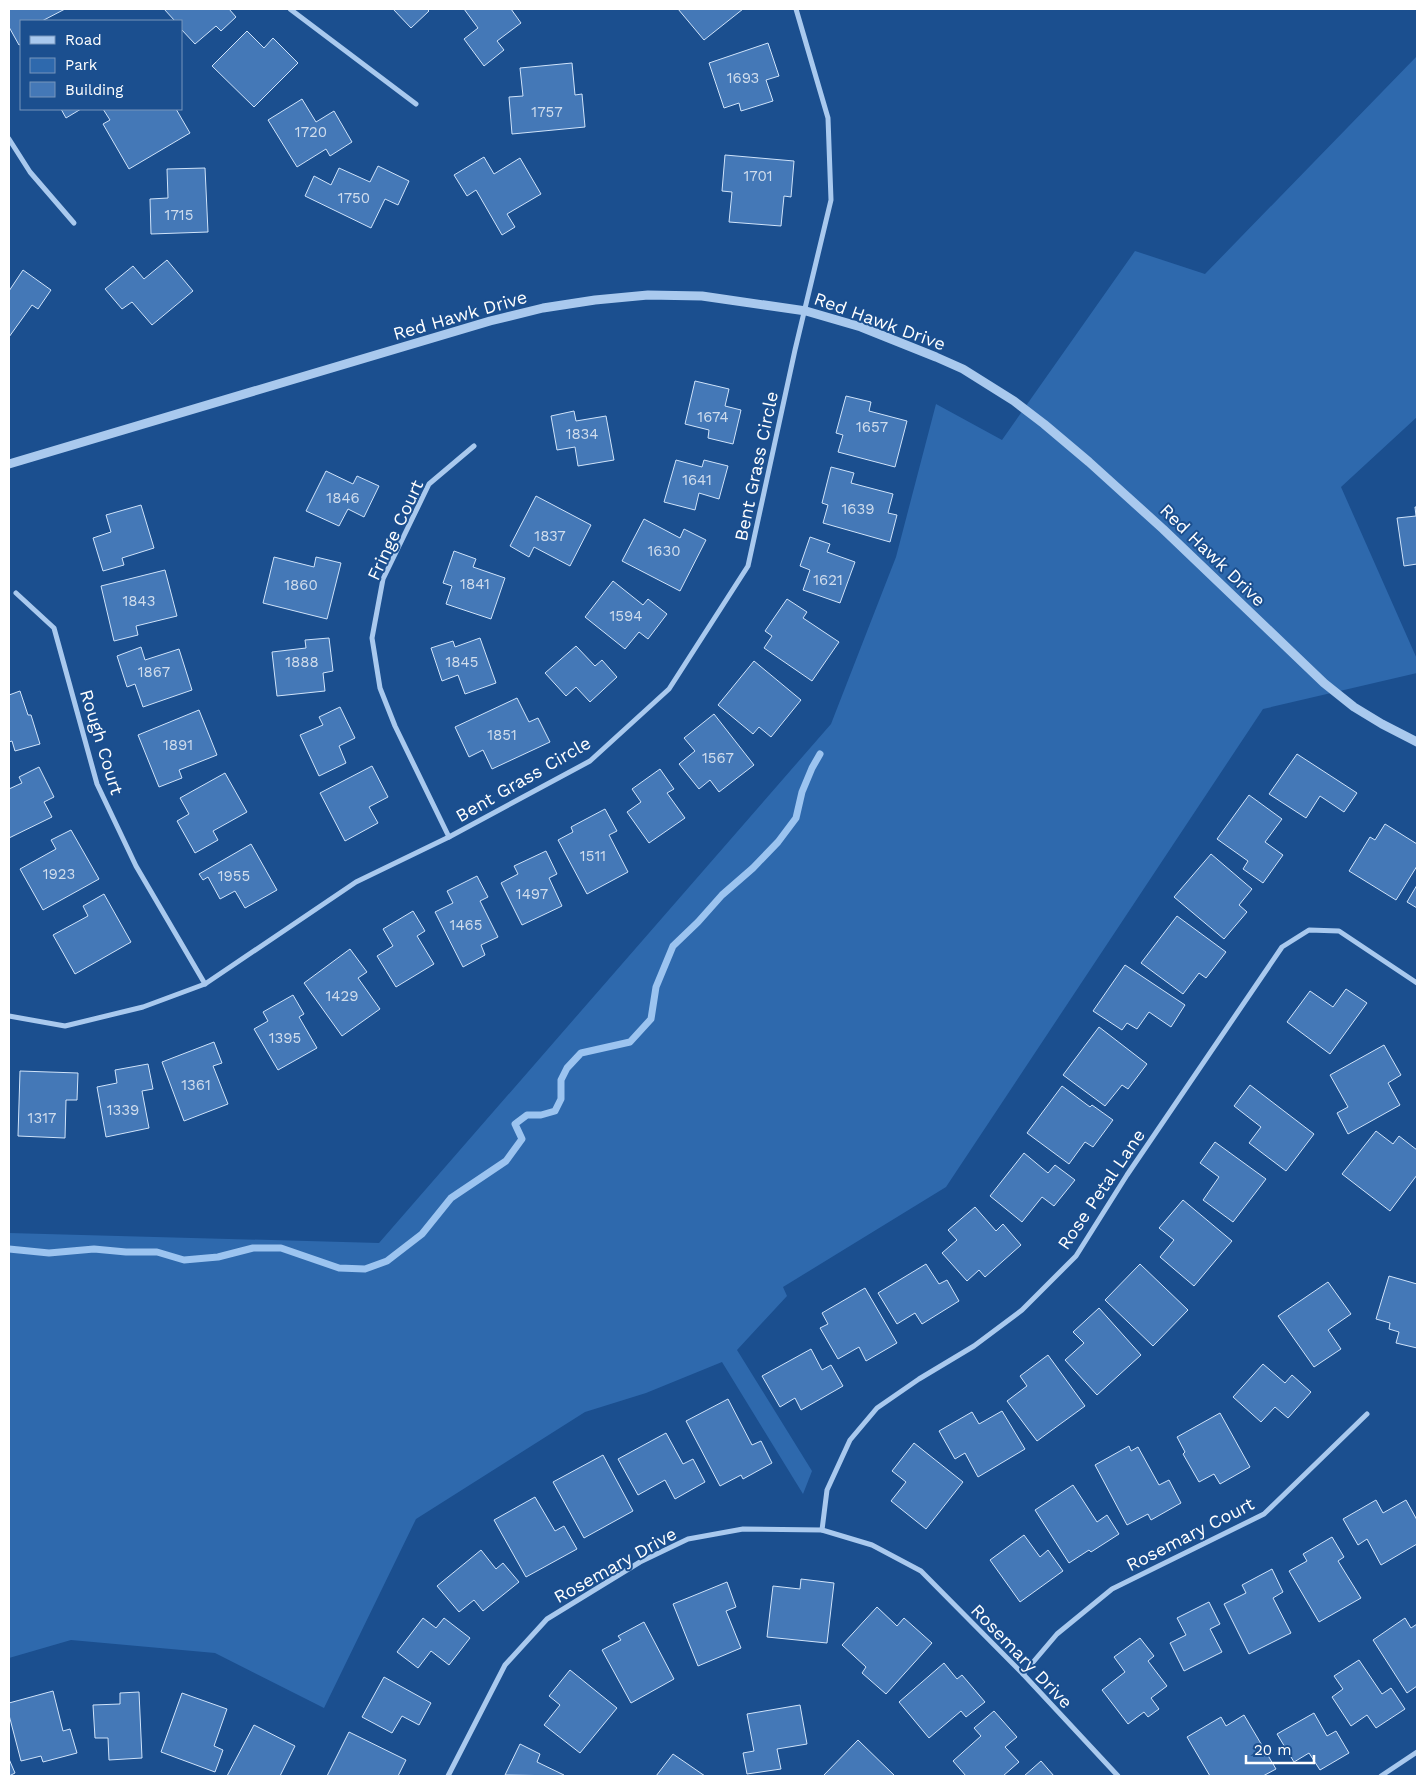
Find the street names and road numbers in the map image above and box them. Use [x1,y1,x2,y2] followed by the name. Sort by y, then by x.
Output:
[391,286,529,344] street label: Red Hawk Drive
[811,287,949,355] street label: Red Hawk Drive
[730,389,782,543] street label: Bent Grass Circle
[363,476,428,583] street label: Fringe Court
[1156,499,1270,611] street label: Red Hawk Drive
[76,687,128,798] street label: Rough Court
[452,732,594,826] street label: Bent Grass Circle
[1053,1125,1149,1253] street label: Rose Petal Lane
[1123,1493,1258,1575] street label: Rosemary Court
[550,1523,680,1607] street label: Rosemary Drive
[967,1600,1077,1712] street label: Rosemary Drive

